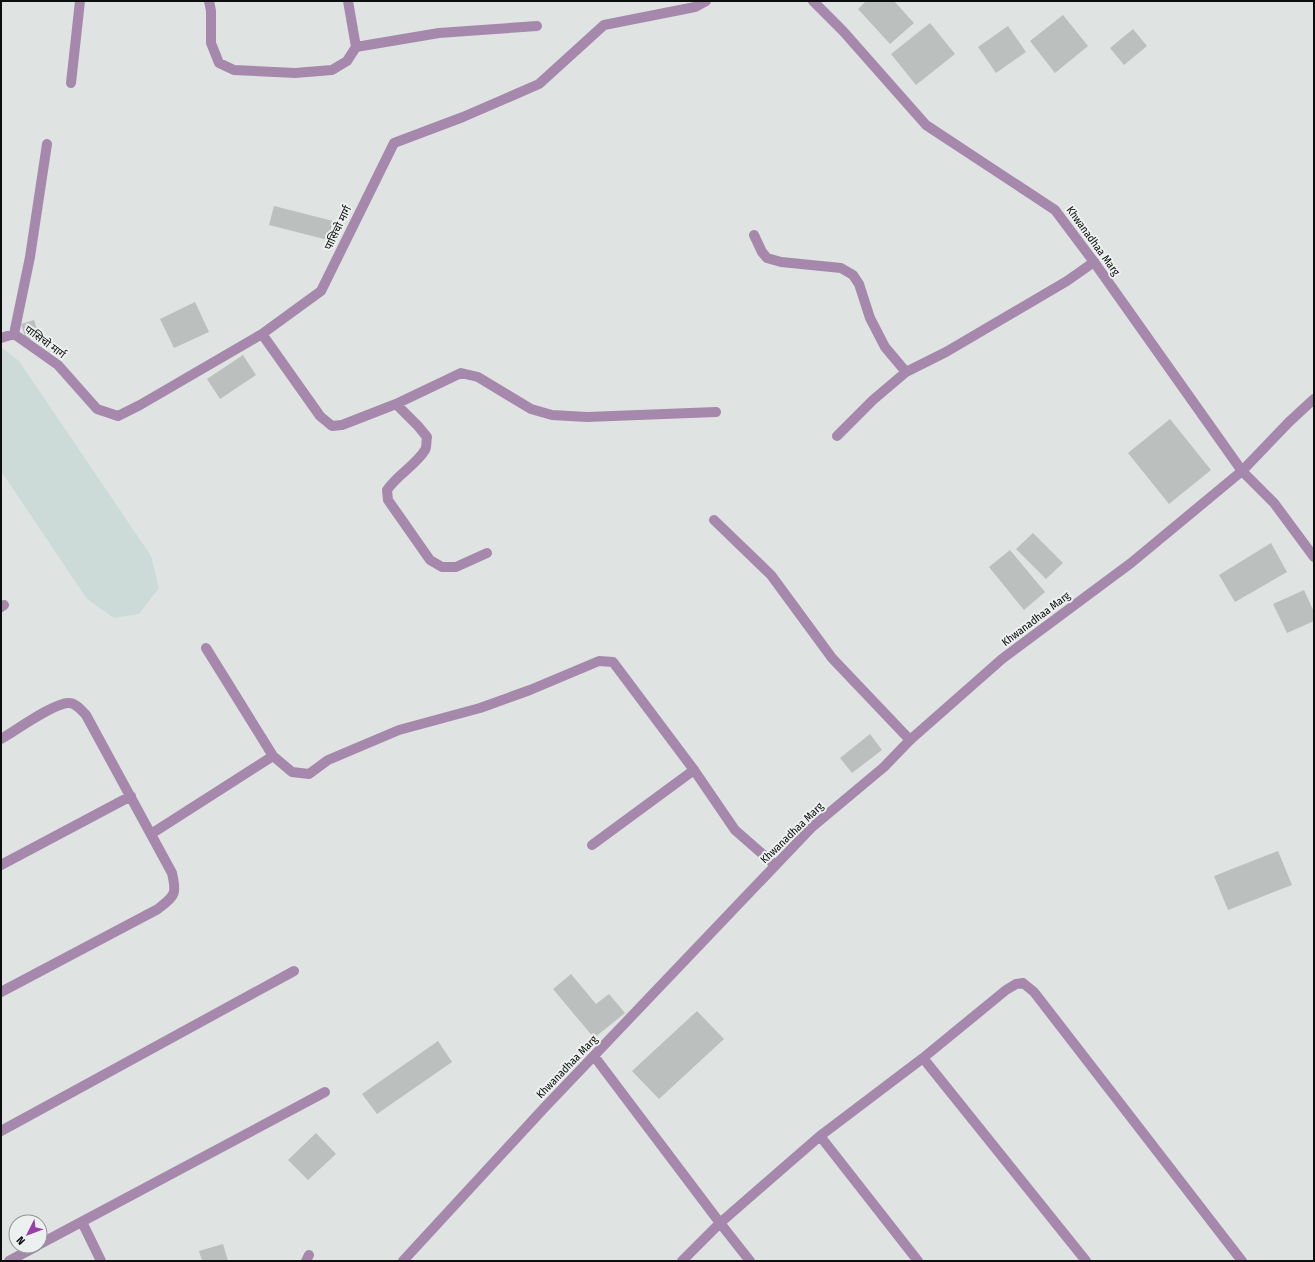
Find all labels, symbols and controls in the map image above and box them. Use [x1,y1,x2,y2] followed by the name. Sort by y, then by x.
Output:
[322,203,355,252] street label: पासिचो मार्ग
[1064,204,1123,279] street label: Khwanadhaa Marg
[22,323,69,362] street label: पासिचो मार्ग
[999,589,1073,649] street label: Khwanadhaa Marg
[758,799,827,866] street label: Khwanadhaa Marg
[534,1032,601,1101] street label: Khwanadhaa Marg
[8,1214,48,1254] north arrow
[14,1234,28,1247] text: N

